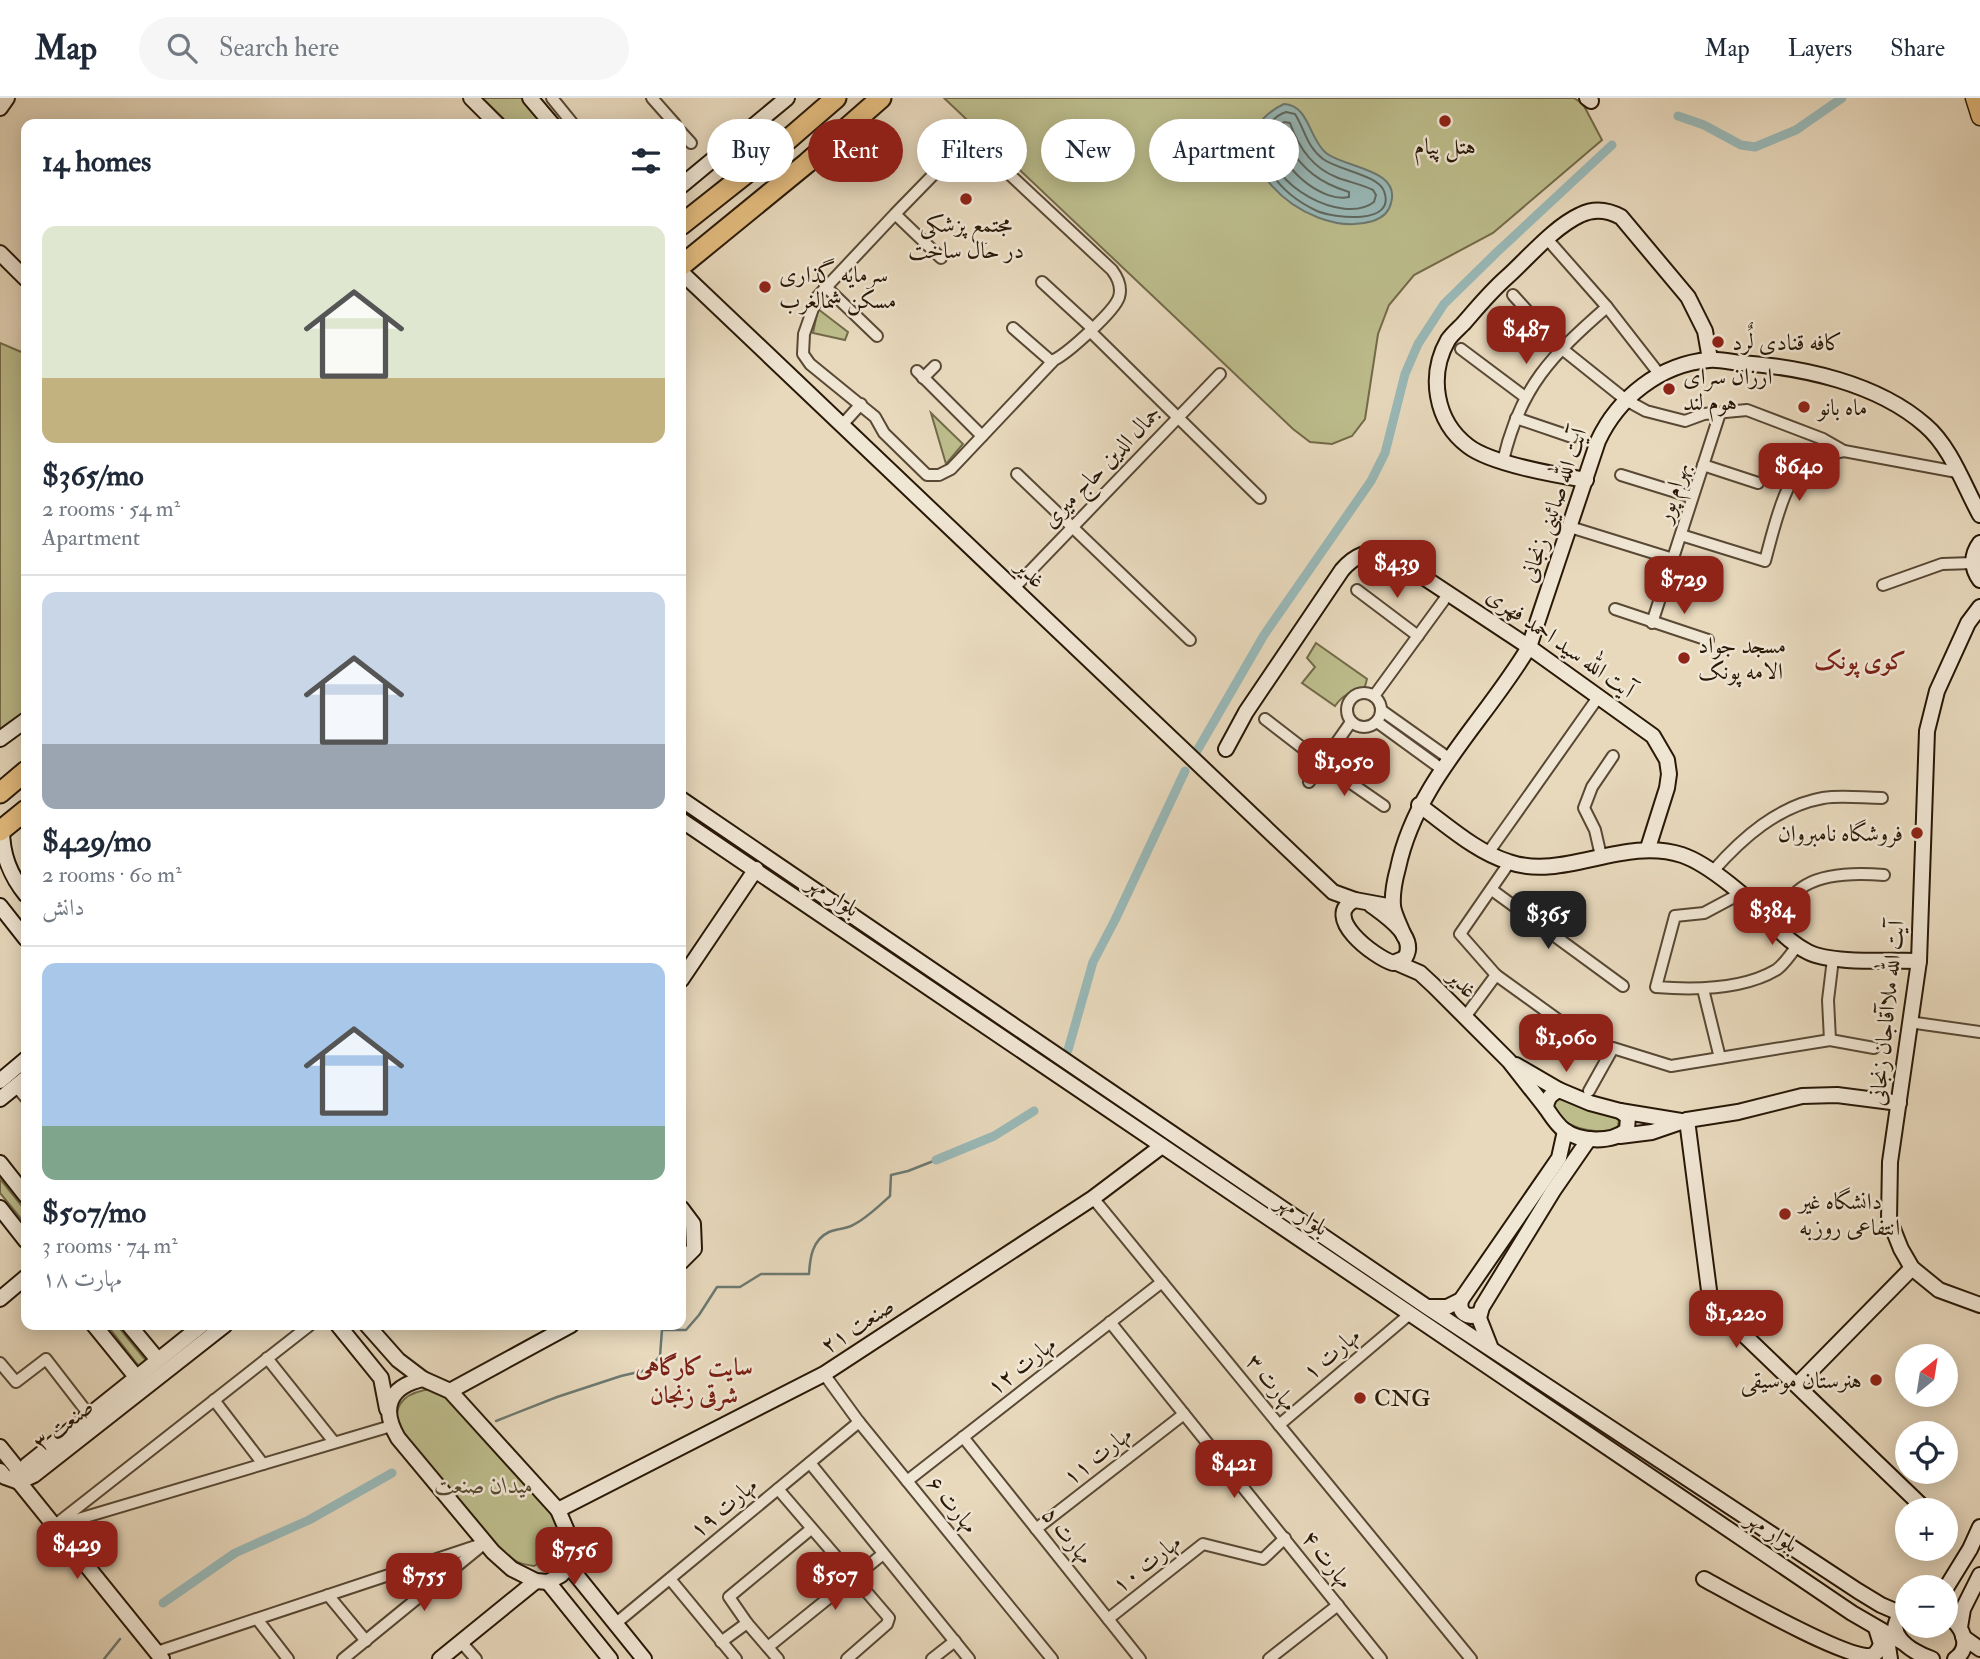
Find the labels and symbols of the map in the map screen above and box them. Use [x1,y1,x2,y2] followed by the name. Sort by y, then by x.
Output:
[1437,113,1453,129] marker: هتل پیام
[1414,132,1476,166] place label: هتل پیام
[958,191,974,207] marker: مجتمع پزشکی در حال ساخت
[908,210,1024,265] place label: مجتمع پزشکی در حال ساخت
[779,258,896,316] place label: سرمایه گذاری مسکن شمالغرب
[757,279,773,295] marker: سرمایه گذاری مسکن شمالغرب
[1485,306,1567,366] pin: $487
[1732,321,1843,357] place label: کافه قنادی لٌرد
[1710,334,1726,350] marker: کافه قنادی لٌرد
[1683,362,1773,422] place label: ارزان سرای هوم لند
[1661,381,1677,397] marker: ارزان سرای هوم لند
[1816,393,1867,422] place label: ماه بانو
[1035,399,1172,538] street label: جمال الدین حاج میری
[1796,399,1812,415] marker: ماه بانو
[1510,420,1595,586] street label: آیت الله صائینی زنجانی
[1758,444,1840,503] pin: $640
[1649,458,1701,529] street label: بهرام پور
[1356,540,1438,600] pin: $439
[1008,551,1052,594] street label: غدیر
[1643,556,1725,616] pin: $729
[1481,577,1645,706] street label: آیت الله سید احمد فهری
[1698,631,1786,688] place label: مسجد جواد الامه پونک
[1814,646,1906,679] district label: کوی پونک
[1676,650,1692,666] marker: مسجد جواد الامه پونک
[1287,738,1401,798] pin: $1,050
[1778,819,1903,848] place label: فروشگاه نامبروان
[1909,825,1925,841] marker: فروشگاه نامبروان
[801,866,865,923] street label: بلوار مهر
[1731,888,1813,947] pin: $384
[1507,892,1589,951] pin: $365
[1858,915,1911,1107] street label: آیت الله ملاآقاجان زنجانی
[1440,961,1484,1004] street label: غدیر
[1509,1014,1623,1074] pin: $1,060
[1270,1185,1334,1242] street label: بلوار مهر
[1797,1187,1900,1242] place label: دانشگاه غیر انتفاعی روزبه
[1777,1206,1793,1222] marker: دانشگاه غیر انتفاعی روزبه
[1679,1290,1793,1350] pin: $1,220
[815,1291,900,1360] street label: صنعت ۲۱
[1297,1321,1366,1386] street label: مهارت ۱
[981,1329,1062,1401] street label: مهارت ۱۲
[1895,1344,1958,1407] north arrow
[1240,1347,1304,1417] street label: مهارت ۳
[634,1352,753,1411] district label: سایت کارگاهی شرقی زنجان
[1741,1366,1862,1397] place label: هنرستان موسیقی
[1868,1372,1884,1388] marker: هنرستان موسیقی
[1374,1384,1430,1413] place label: CNG
[1352,1390,1368,1406] marker: CNG
[27,1392,99,1457] street label: صنعت ۳
[1057,1419,1138,1491] street label: مهارت ۱۱
[1193,1440,1275,1500] pin: $421
[921,1469,985,1539] street label: مهارت ۶
[435,1471,533,1500] park label: میدان صنعت
[683,1471,763,1544] street label: مهارت ۱۹
[1036,1500,1100,1570] street label: مهارت ۵
[1740,1502,1804,1559] street label: بلوار مهر
[36,1522,118,1581] pin: $429
[1296,1524,1360,1595] street label: مهارت ۴
[1106,1527,1187,1599] street label: مهارت ۱۰
[533,1528,615,1587] pin: $756
[794,1552,876,1612] pin: $507
[383,1554,465,1613] pin: $755

